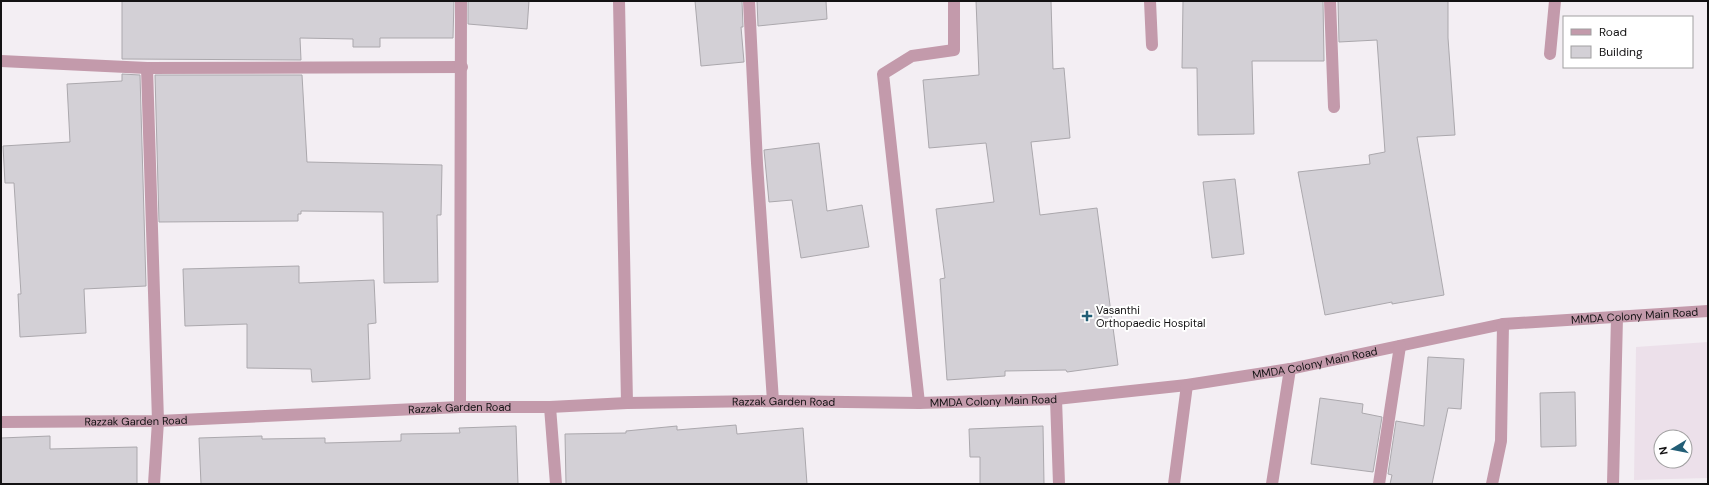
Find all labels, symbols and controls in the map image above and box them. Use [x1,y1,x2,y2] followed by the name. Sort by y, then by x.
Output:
[1563,16,1693,68] legend
[1599,24,1627,40] text: Road
[1599,44,1643,60] text: Building
[1096,303,1205,330] place label: Vasanthi Orthopaedic Hospital
[1571,305,1699,327] street label: MMDA Colony Main Road
[1081,310,1093,322] marker: Vasanthi Orthopaedic Hospital
[1251,344,1379,382] street label: MMDA Colony Main Road
[930,392,1057,410] street label: MMDA Colony Main Road
[732,394,835,409] street label: Razzak Garden Road
[408,400,511,416] street label: Razzak Garden Road
[84,413,188,428] street label: Razzak Garden Road
[1653,429,1693,469] north arrow
[1656,446,1671,456] text: N

